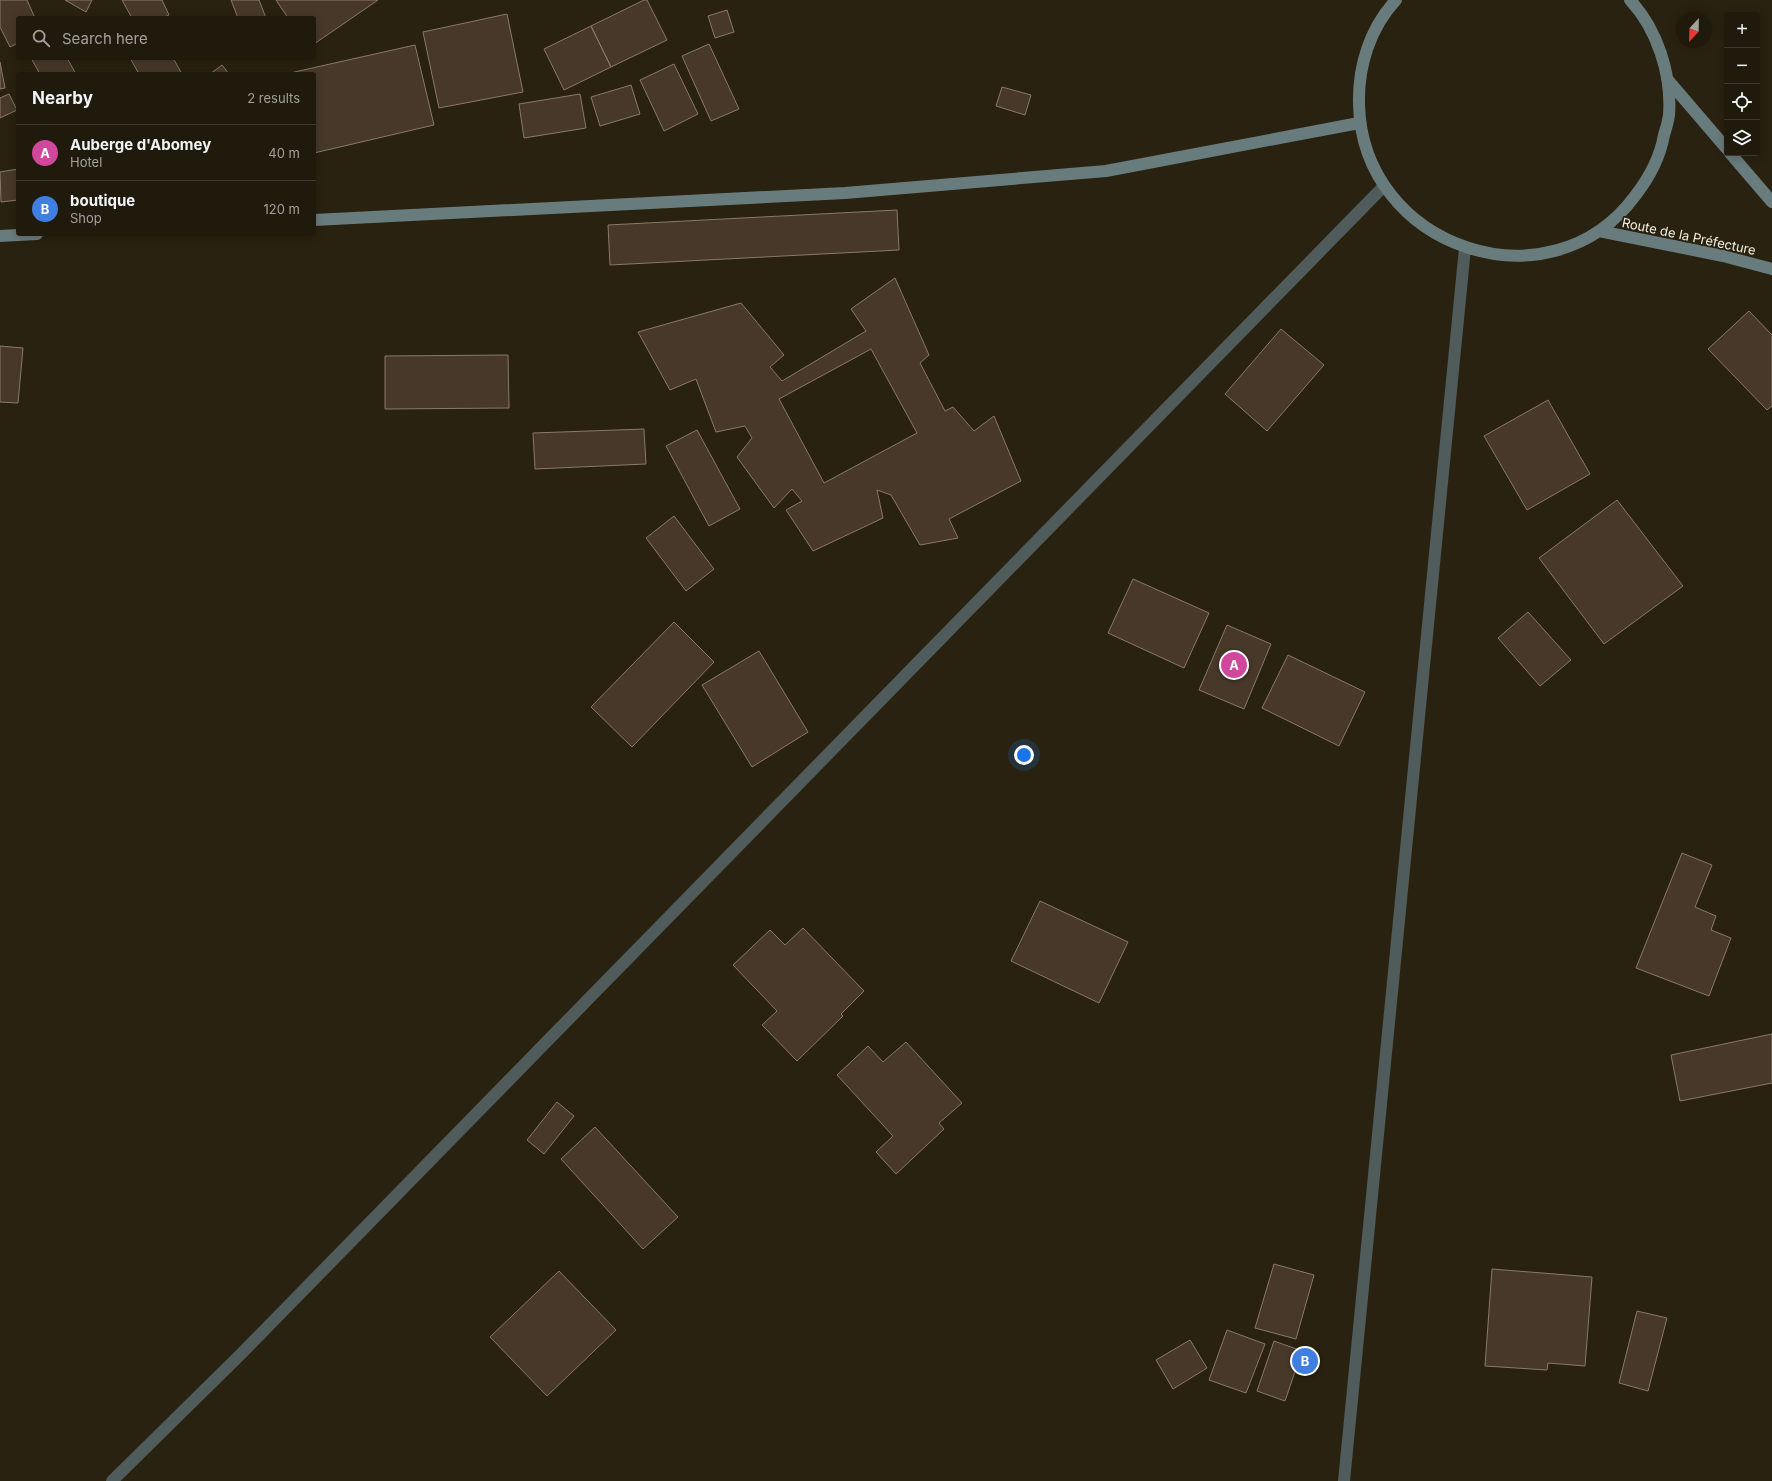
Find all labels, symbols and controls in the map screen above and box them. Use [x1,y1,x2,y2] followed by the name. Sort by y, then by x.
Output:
[1676,12,1712,48] north arrow
[1724,12,1760,156] map controls
[1724,12,1760,48] button: +
[16,16,316,60] search box
[30,27,52,49] icon: search
[62,29,148,48] text: Search here
[1724,48,1760,84] button: −
[1724,84,1760,120] button: locate
[32,88,93,108] text: Nearby
[247,90,300,106] text: 2 results
[1724,120,1760,156] button: layers
[70,135,211,154] text: Auberge d'Abomey
[40,145,50,161] text: A
[268,145,300,161] text: 40 m
[70,154,102,170] text: Hotel
[70,191,135,210] text: boutique
[41,201,49,217] text: B
[264,201,300,217] text: 120 m
[70,210,102,226] text: Shop
[1621,214,1757,258] street label: Route de la Préfecture
[1221,650,1247,680] pin: A
[1014,745,1034,765] your location
[1292,1346,1318,1376] pin: B

